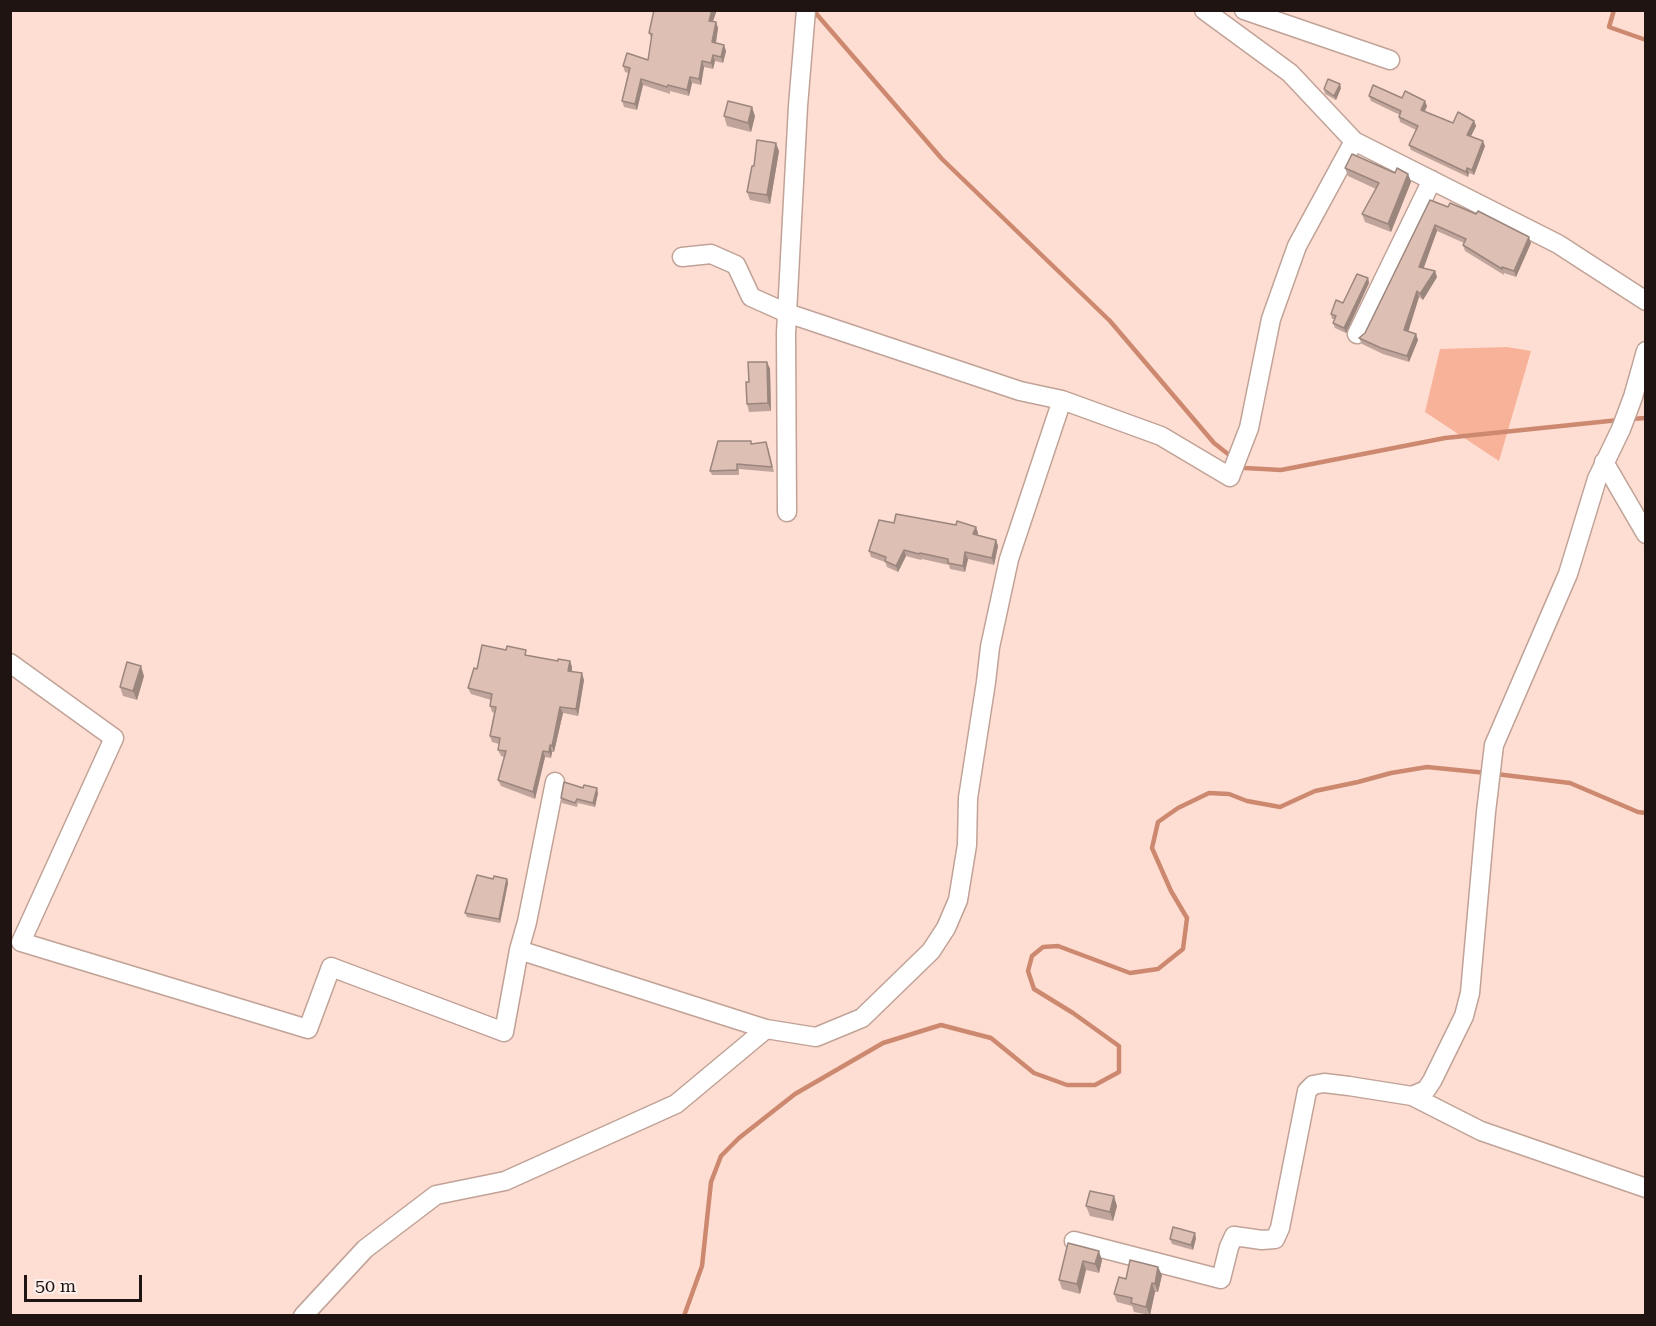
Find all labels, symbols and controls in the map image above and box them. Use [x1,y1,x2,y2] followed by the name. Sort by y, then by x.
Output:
[27,1263,146,1301] scale bar
[35,1275,76,1296] text: 50 m

